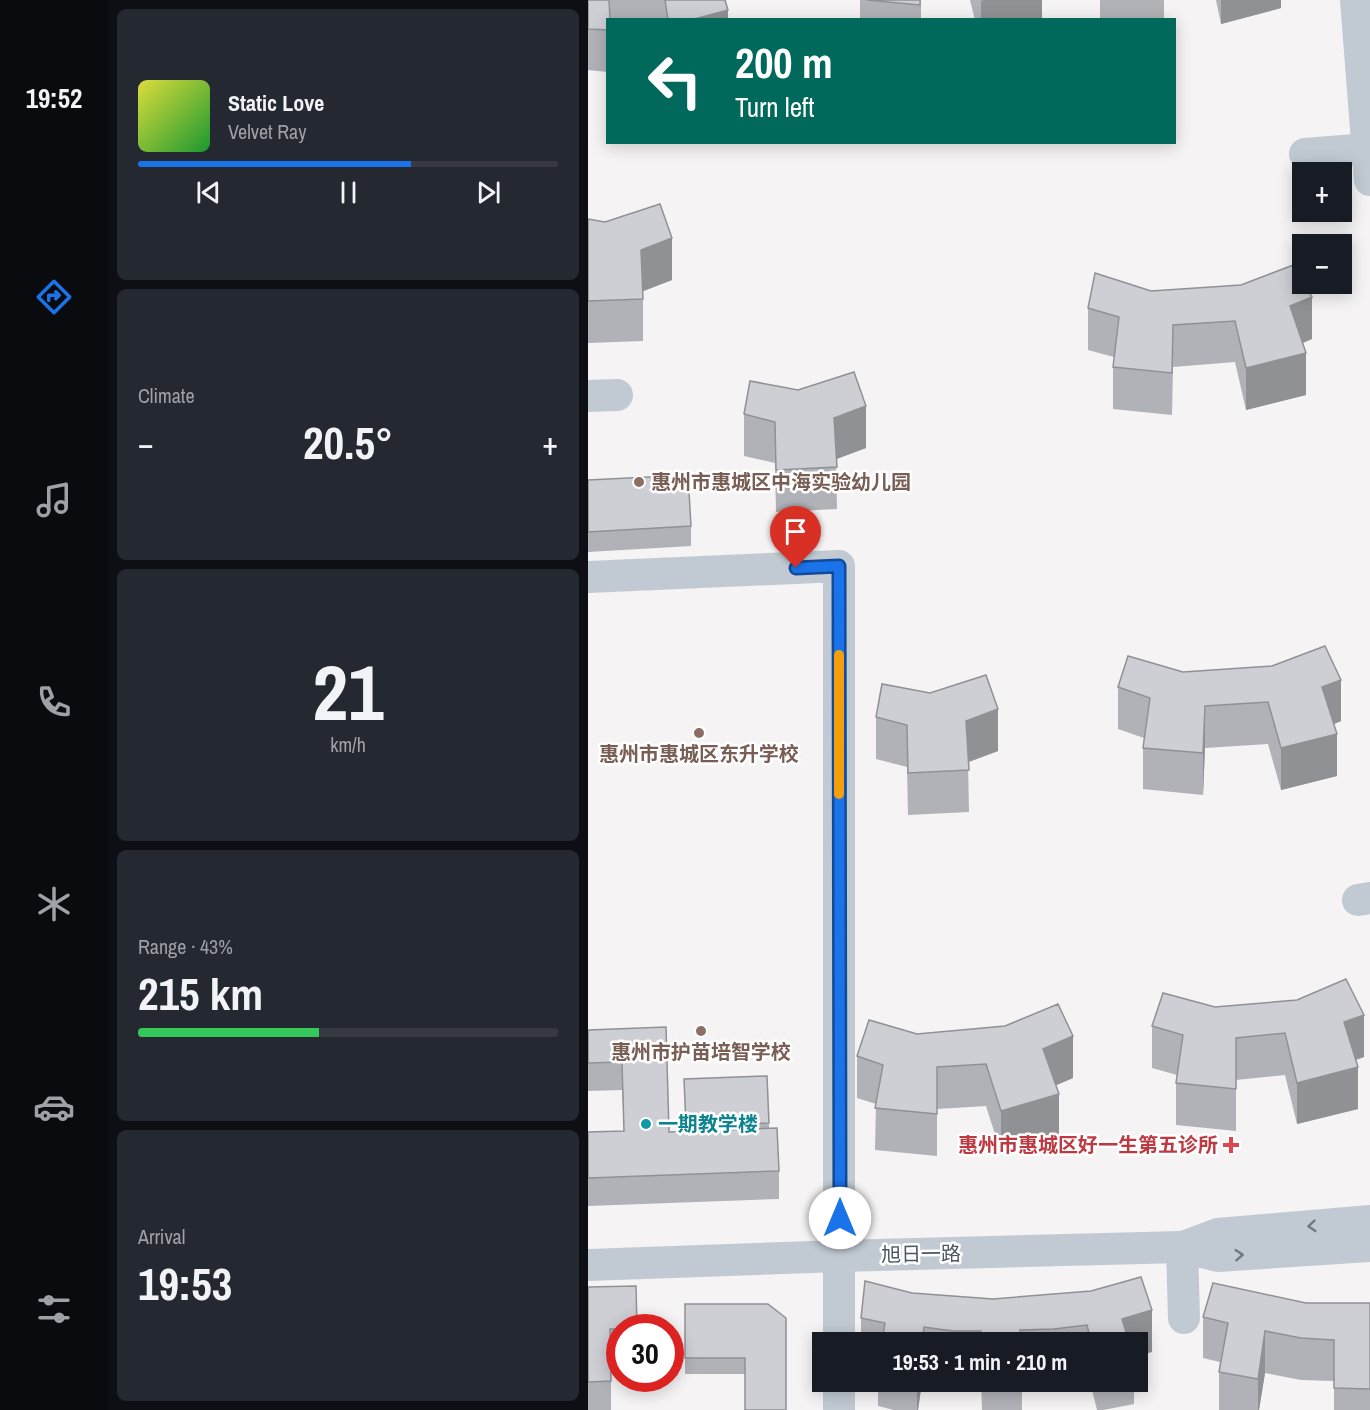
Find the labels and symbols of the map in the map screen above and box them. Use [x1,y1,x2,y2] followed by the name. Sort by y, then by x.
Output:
[651,468,911,495] place label: 惠州市惠城区中海实验幼儿园
[632,475,646,489] marker: 惠州市惠城区中海实验幼儿园
[770,506,821,568] pin
[692,726,706,740] marker: 惠州市惠城区东升学校
[599,740,799,767] place label: 惠州市惠城区东升学校
[694,1024,708,1038] marker: 惠州市护苗培智学校
[611,1038,791,1065] place label: 惠州市护苗培智学校
[658,1110,758,1137] place label: 一期教学楼
[639,1117,653,1131] marker: 一期教学楼
[958,1131,1218,1158] place label: 惠州市惠城区好一生第五诊所
[1222,1136,1240,1154] marker: 惠州市惠城区好一生第五诊所
[808,1186,872,1250] position arrow
[1307,1219,1316,1232] one-way arrow
[881,1239,961,1268] street label: 旭日一路
[1235,1249,1244,1262] one-way arrow
[606,1314,684,1392] speed limit sign: 30

